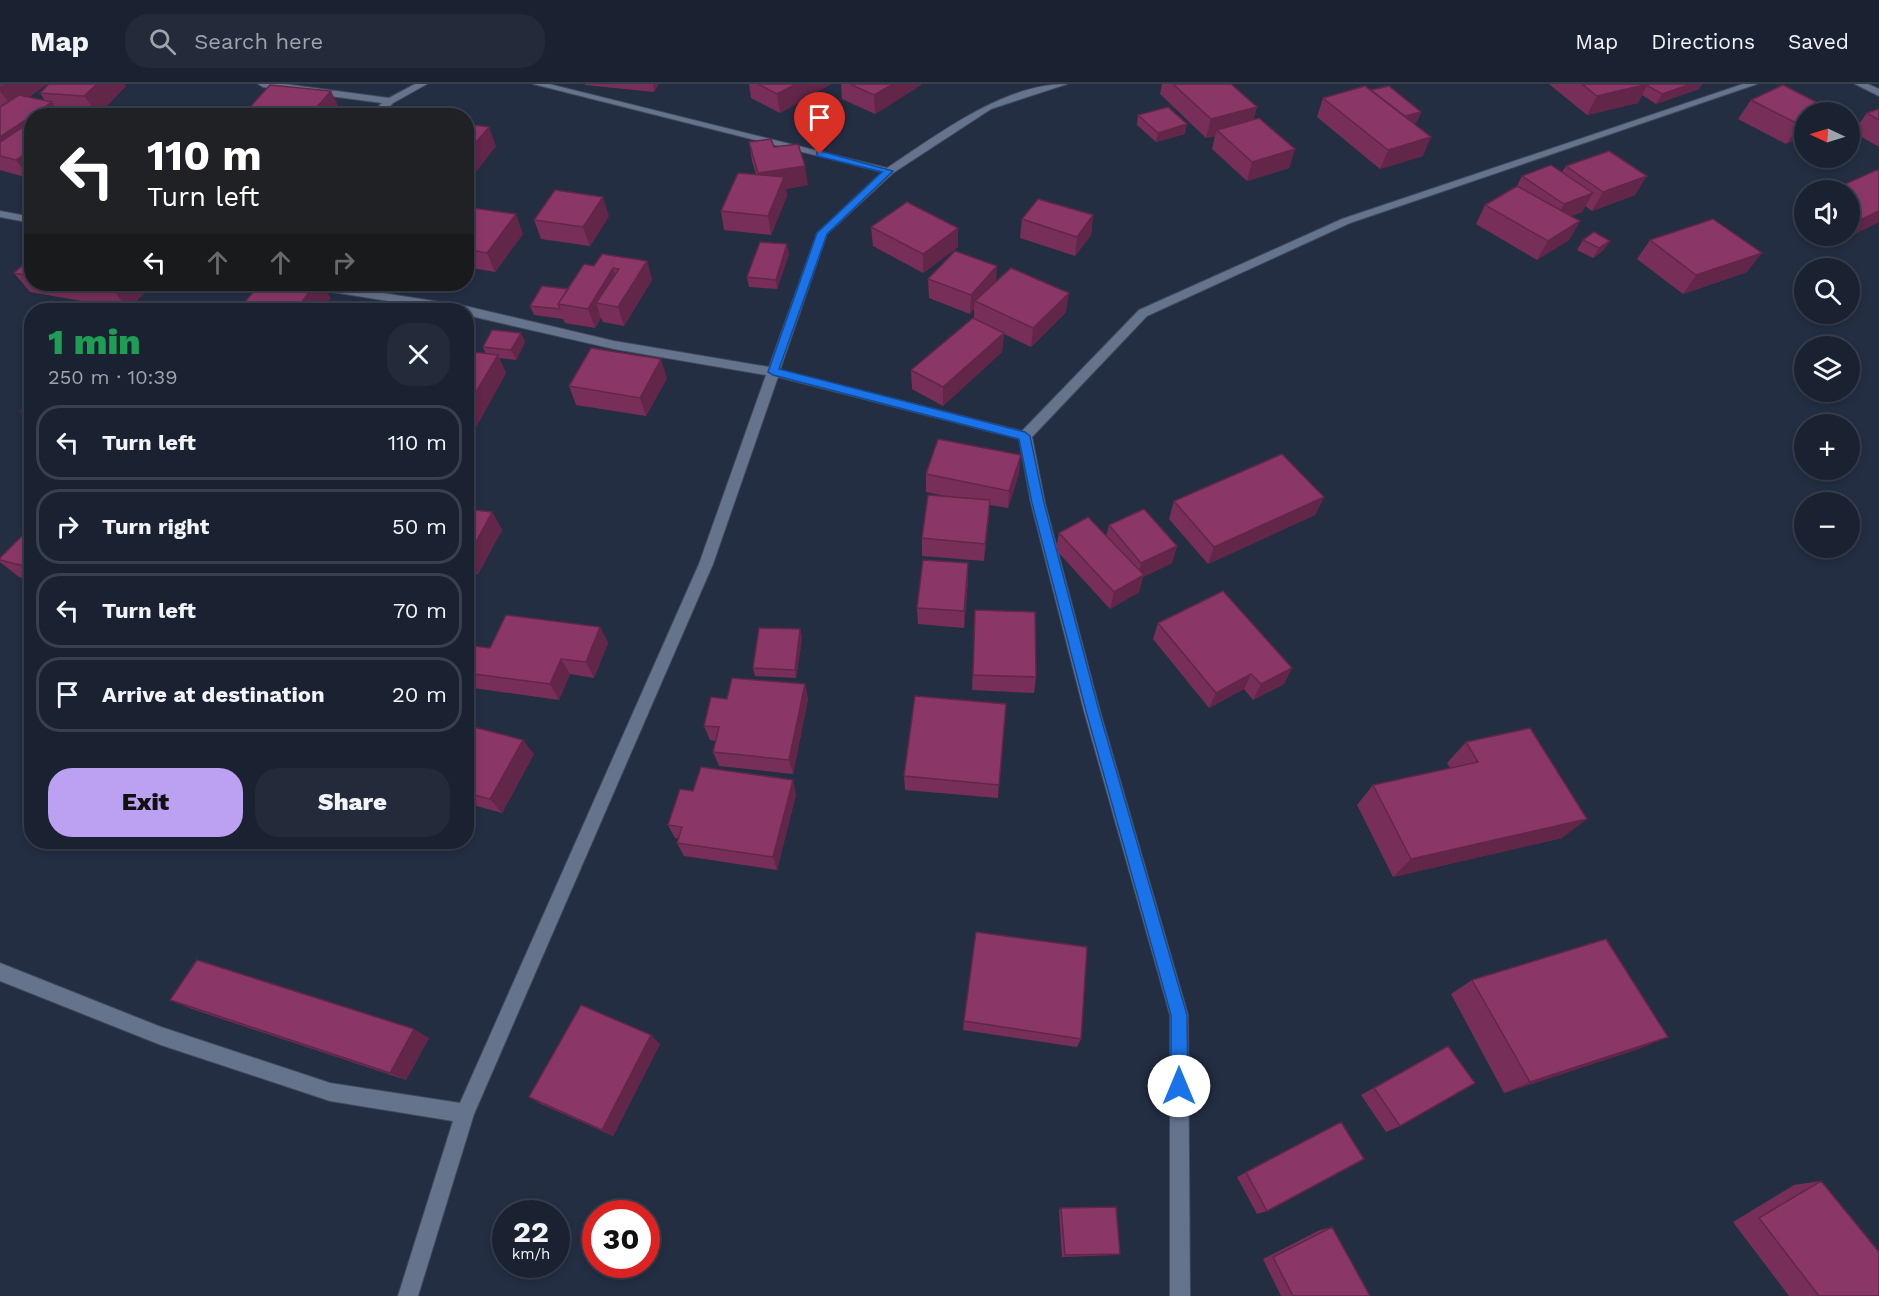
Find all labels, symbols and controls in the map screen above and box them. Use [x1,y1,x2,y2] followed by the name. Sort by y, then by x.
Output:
[125,14,545,68] search box
[30,25,89,58] text: Map
[146,25,179,58] icon: search
[194,29,323,54] text: Search here
[1575,29,1618,54] text: Map
[1651,29,1755,54] text: Directions
[1788,29,1849,54] text: Saved
[794,92,845,154] pin
[803,101,836,134] icon: arrive
[1794,102,1860,168] north arrow
[1794,102,1860,558] map controls
[147,131,262,180] text: 110 m
[48,132,126,210] icon: left
[1794,180,1860,246] button: sound
[147,181,259,213] text: Turn left
[138,246,171,279] icon: left
[201,246,234,279] icon: ahead
[264,246,297,279] icon: ahead
[327,246,360,279] icon: right
[1794,258,1860,324] button: search
[48,321,141,363] text: 1 min
[387,323,450,386] button: close
[1794,336,1860,402] button: layers
[48,365,178,389] text: 250 m · 10:39
[1794,414,1860,480] button: +
[51,426,84,459] icon: left
[102,430,196,455] text: Turn left
[388,430,447,455] text: 110 m
[1794,492,1860,558] button: −
[51,510,84,543] icon: right
[102,514,209,539] text: Turn right
[392,514,447,539] text: 50 m
[51,594,84,627] icon: left
[102,598,196,623] text: Turn left
[393,598,447,623] text: 70 m
[51,678,84,711] icon: arrive
[102,682,325,707] text: Arrive at destination
[392,682,447,707] text: 20 m
[48,768,243,837] button: Exit
[255,768,450,837] button: Share
[1147,1054,1211,1118] position arrow
[582,1200,660,1278] speed limit sign: 30
[513,1214,549,1249] text: 22
[512,1245,550,1263] text: km/h

